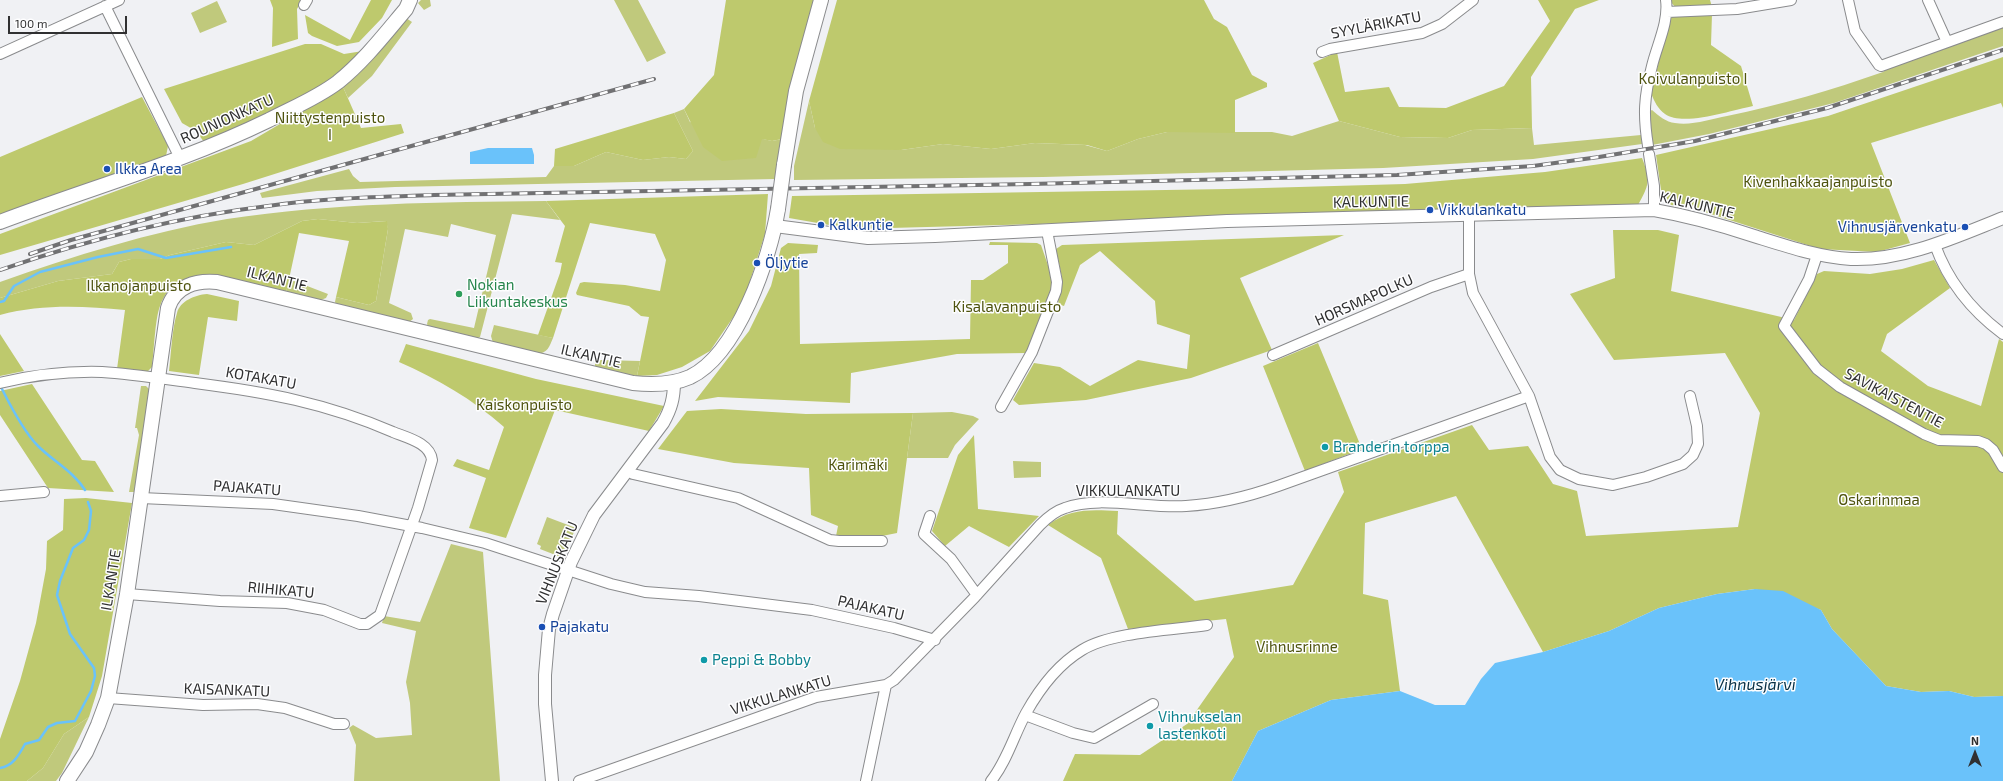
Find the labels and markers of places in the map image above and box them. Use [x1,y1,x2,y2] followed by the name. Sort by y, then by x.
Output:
[115,160,182,178] place label: Ilkka Area
[102,164,112,174] marker: Ilkka Area
[1438,201,1526,219] place label: Vikkulankatu
[1425,205,1435,215] marker: Vikkulankatu
[829,216,893,234] place label: Kalkuntie
[1838,218,1957,236] place label: Vihnusjärvenkatu
[816,220,826,230] marker: Kalkuntie
[1960,222,1970,232] marker: Vihnusjärvenkatu
[765,254,809,272] place label: Öljytie
[752,258,762,268] marker: Öljytie
[467,276,568,311] place label: Nokian Liikuntakeskus
[454,289,464,299] marker: Nokian Liikuntakeskus
[1333,438,1450,456] place label: Branderin torppa
[1320,442,1330,452] marker: Branderin torppa
[550,618,609,636] place label: Pajakatu
[537,622,547,632] marker: Pajakatu
[712,651,811,669] place label: Peppi & Bobby
[699,655,709,665] marker: Peppi & Bobby
[1158,708,1242,743] place label: Vihnukselan lastenkoti
[1145,721,1155,731] marker: Vihnukselan lastenkoti

